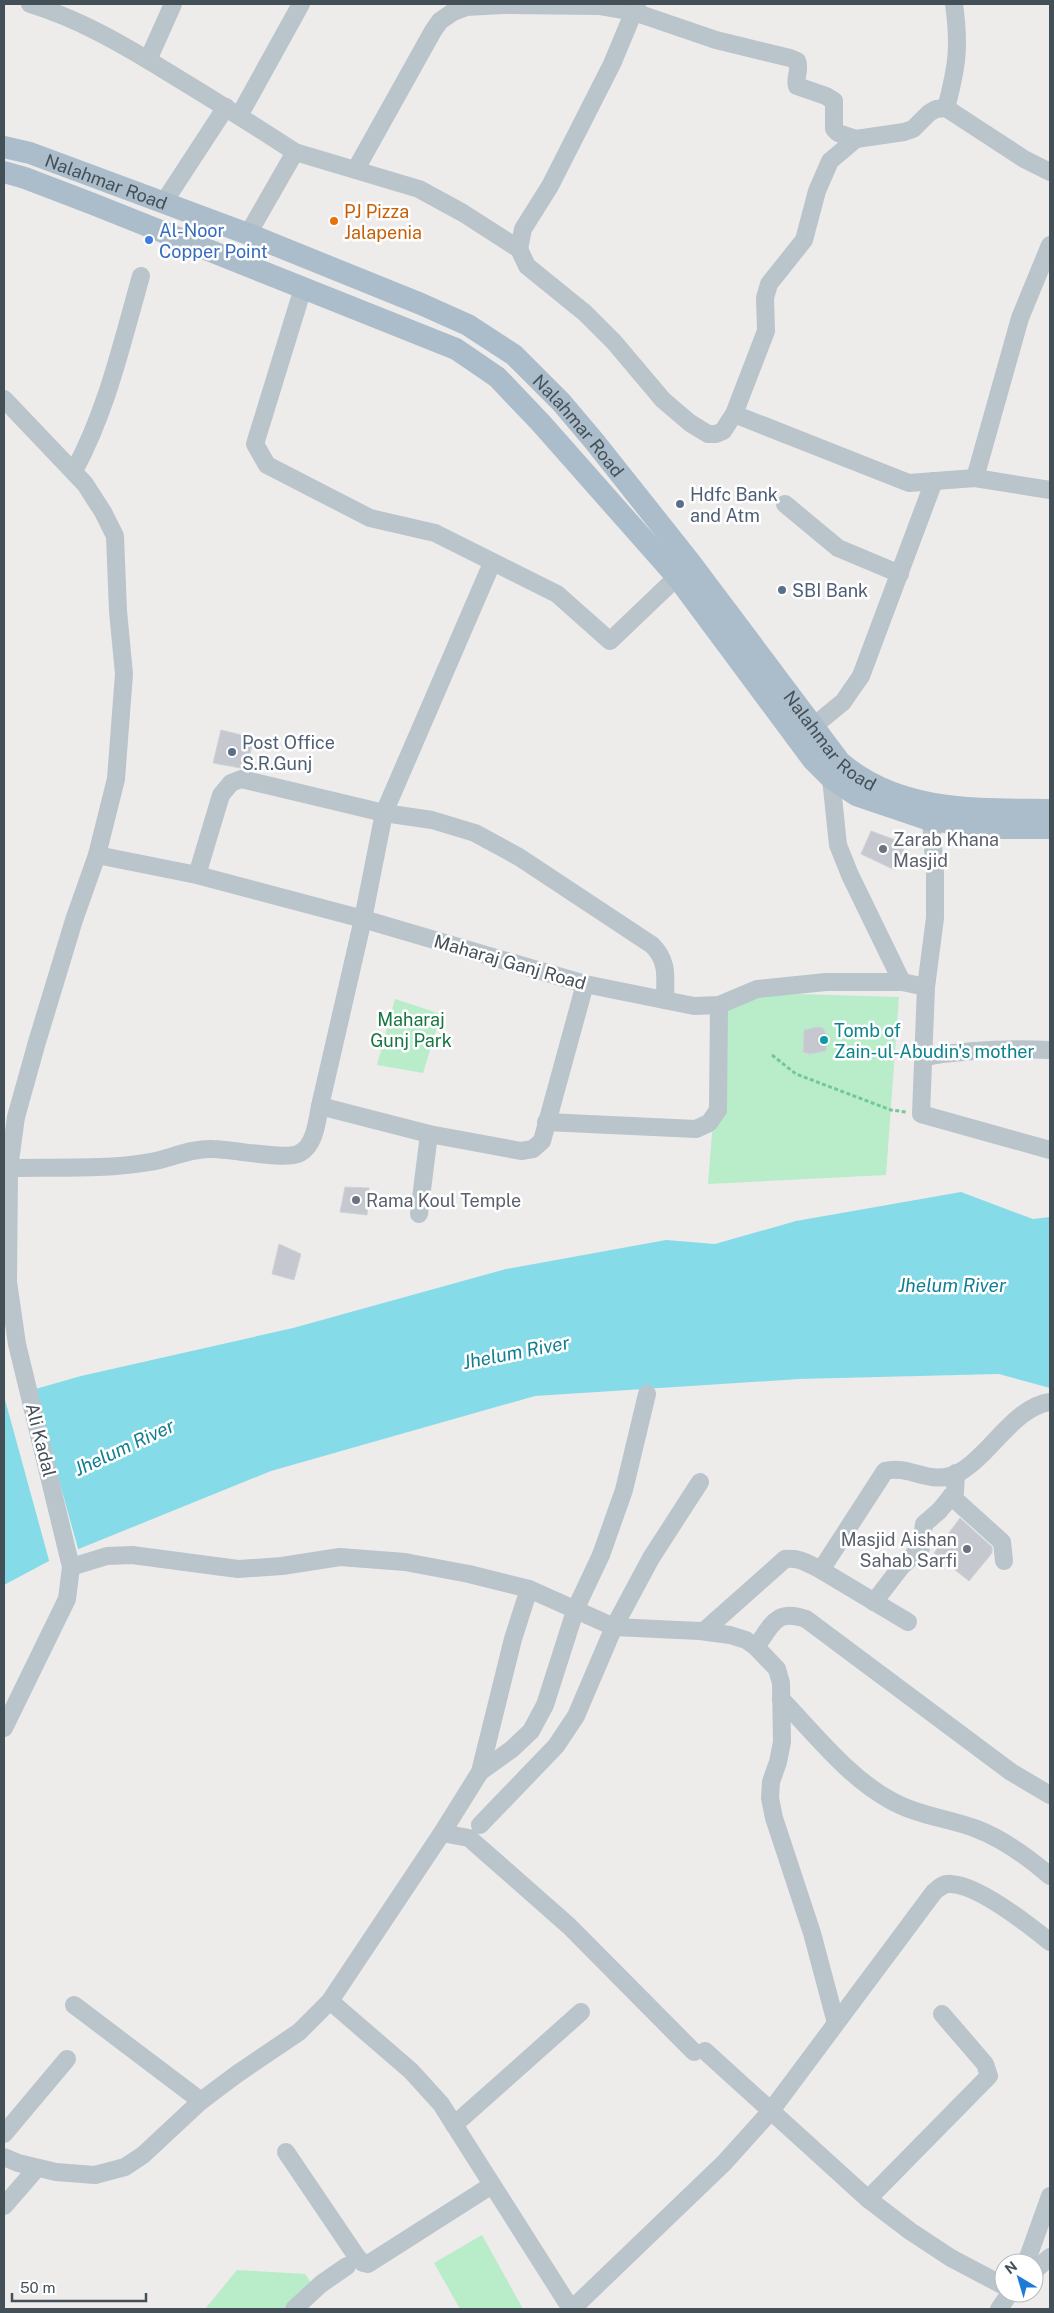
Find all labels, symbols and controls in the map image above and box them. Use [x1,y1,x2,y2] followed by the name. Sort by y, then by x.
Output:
[42,149,170,214] street label: Nalahmar Road
[344,201,422,243] place label: PJ Pizza Jalapenia
[328,215,340,227] marker: PJ Pizza Jalapenia
[159,220,268,262] place label: Al-Noor Copper Point
[143,234,155,246] marker: Al-Noor Copper Point
[529,370,629,481] street label: Nalahmar Road
[690,484,778,526] place label: Hdfc Bank and Atm
[674,498,686,510] marker: Hdfc Bank and Atm
[792,580,868,601] place label: SBI Bank
[776,584,788,596] marker: SBI Bank
[780,686,880,795] street label: Nalahmar Road
[242,732,335,774] place label: Post Office S.R.Gunj
[226,746,238,758] marker: Post Office S.R.Gunj
[893,829,999,871] place label: Zarab Khana Masjid
[877,843,889,855] marker: Zarab Khana Masjid
[432,930,588,994] street label: Maharaj Ganj Road
[370,1009,452,1051] park label: Maharaj Gunj Park
[834,1020,1035,1062] place label: Tomb of Zain-ul-Abudin's mother
[818,1034,830,1046] marker: Tomb of Zain-ul-Abudin's mother
[366,1190,521,1211] place label: Rama Koul Temple
[350,1194,362,1206] marker: Rama Koul Temple
[898,1274,1007,1296] water label: Jhelum River
[461,1331,572,1373] water label: Jhelum River
[22,1401,60,1479] street label: Ali Kadal
[70,1414,178,1480] water label: Jhelum River
[841,1529,957,1571] place label: Masjid Aishan Sahab Sarfi
[961,1543,973,1555] marker: Masjid Aishan Sahab Sarfi
[994,2253,1044,2303] north arrow
[1002,2258,1020,2277] text: N
[12,2270,146,2302] scale bar
[20,2279,55,2296] text: 50 m

